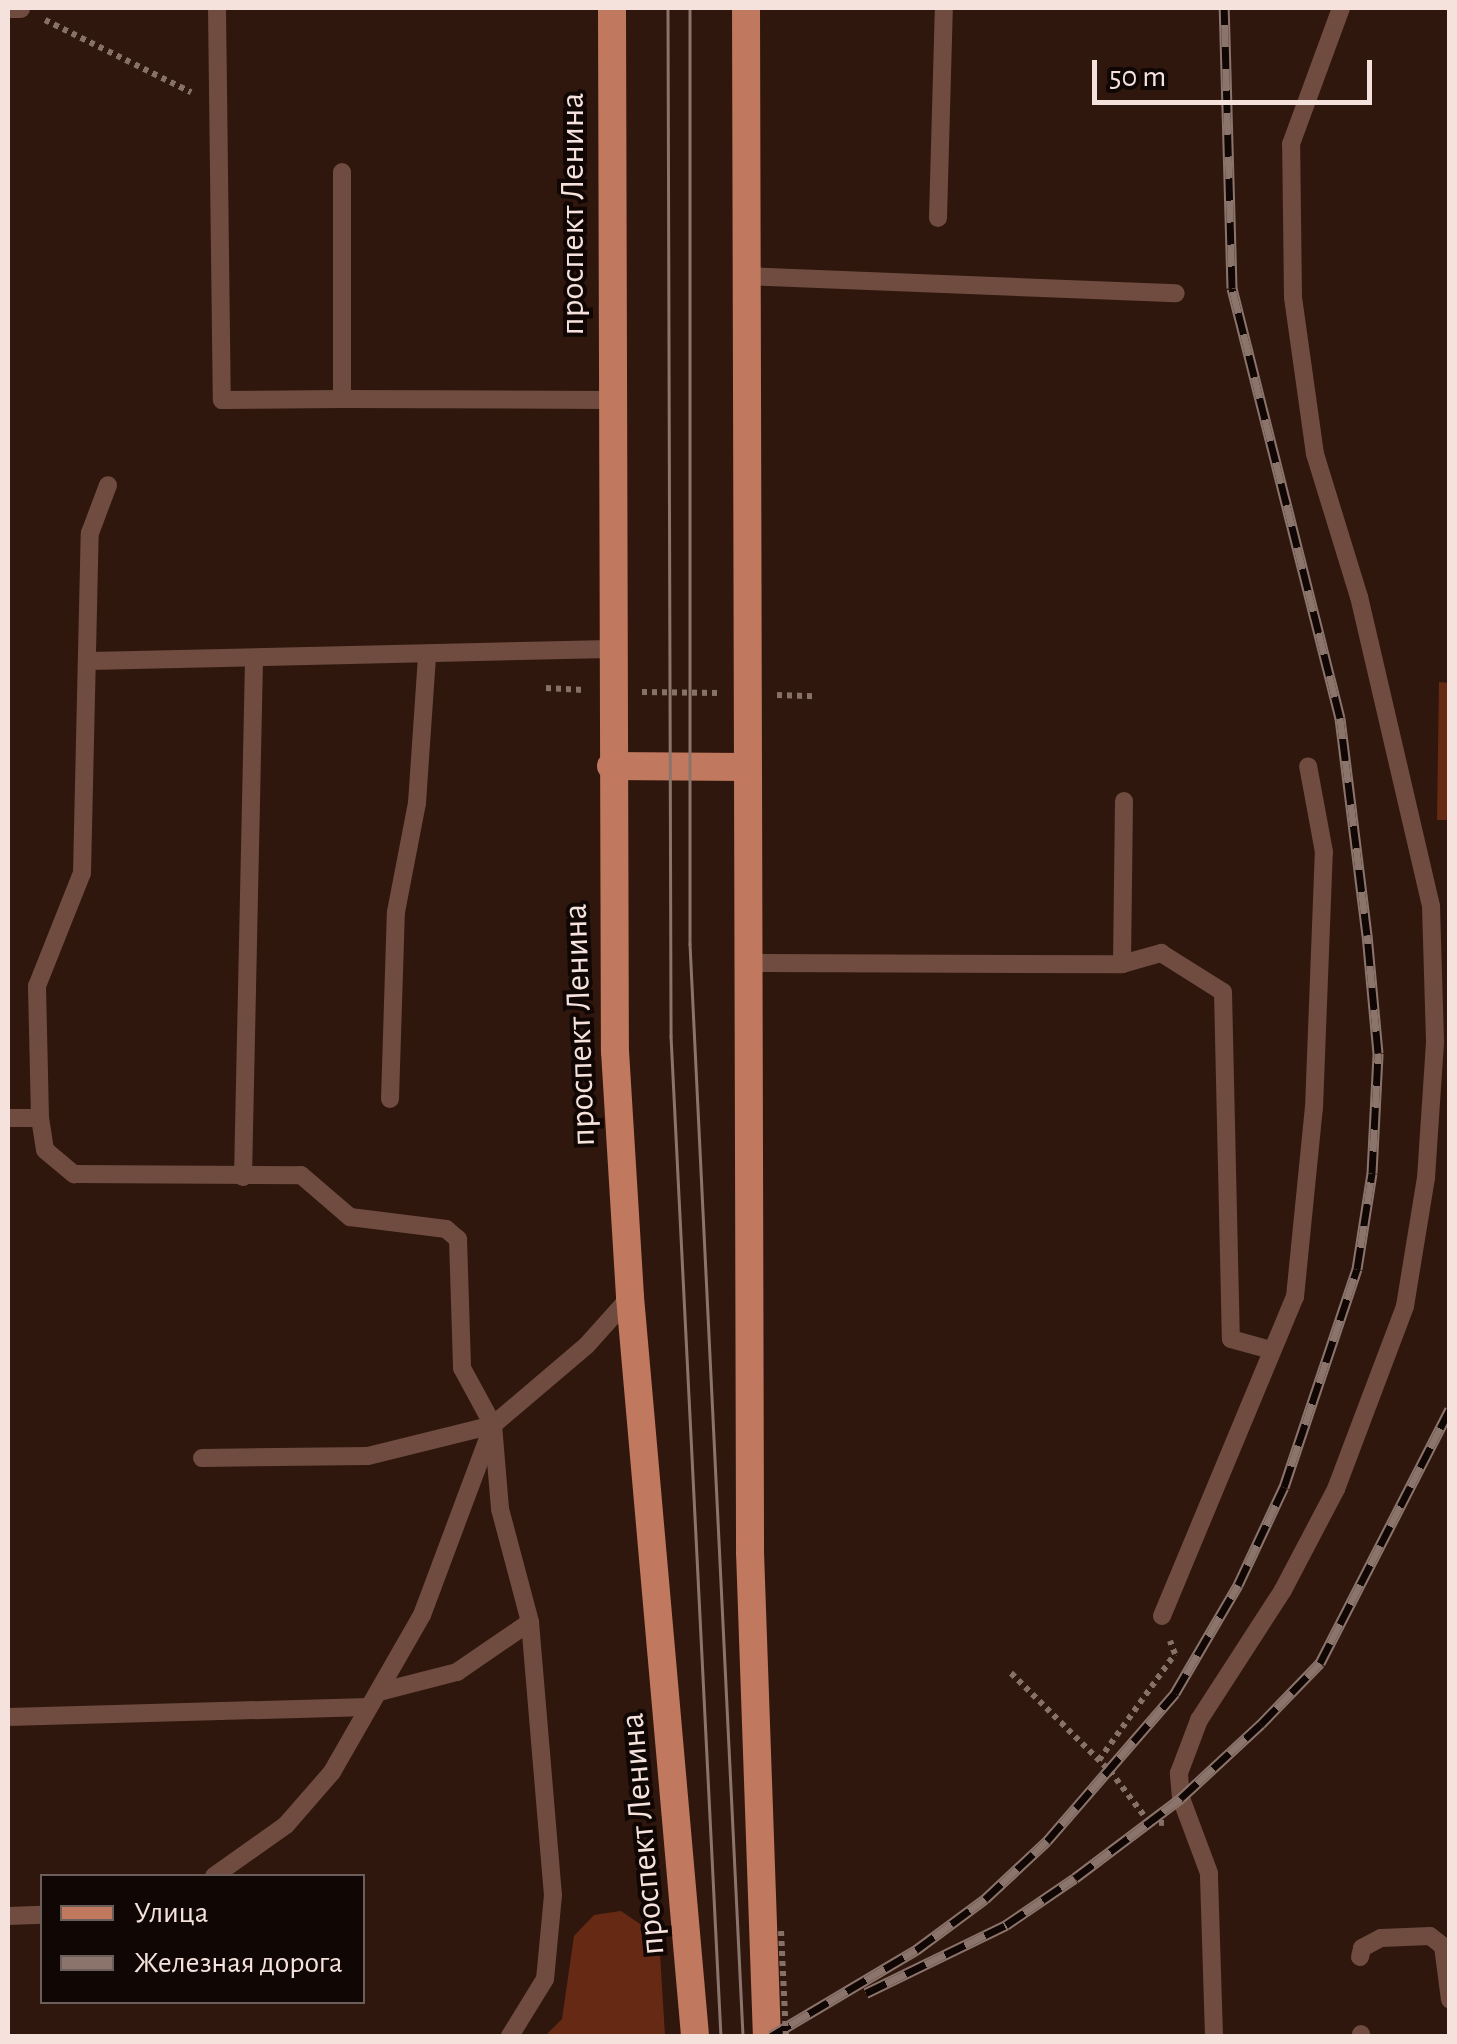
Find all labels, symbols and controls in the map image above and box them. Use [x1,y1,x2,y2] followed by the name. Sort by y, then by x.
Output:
[1097,40,1377,102] scale bar
[1109,62,1166,92] text: 50 m
[552,92,594,336] street label: проспект Ленина
[555,903,605,1147] street label: проспект Ленина
[611,1711,675,1957] street label: проспект Ленина
[40,1874,365,2004] legend
[134,1898,209,1928] text: Улица
[134,1948,343,1978] text: Железная дорога

